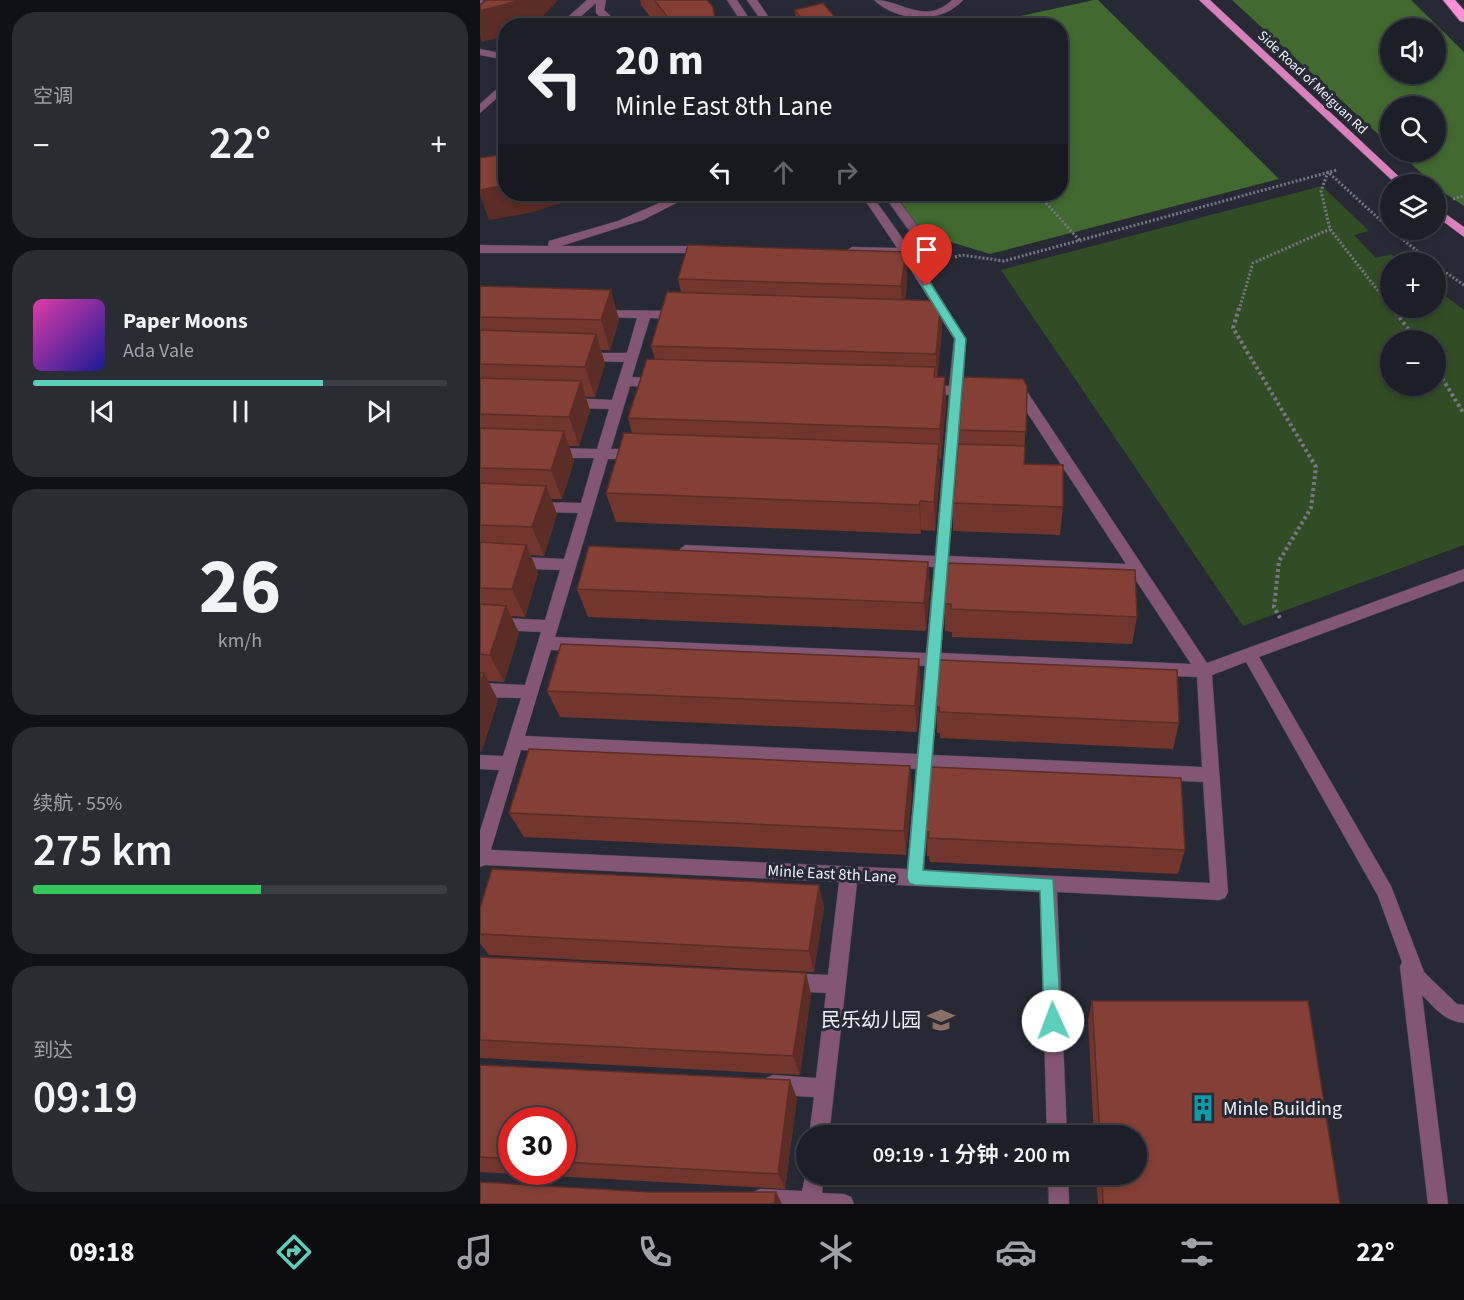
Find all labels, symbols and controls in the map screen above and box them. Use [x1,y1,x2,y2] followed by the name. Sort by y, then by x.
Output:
[1380,18,1446,396] map controls
[1380,18,1446,84] button: sound
[1253,26,1372,139] street label: Side Road of Meiguan Rd
[615,31,704,91] text: 20 m
[516,42,594,120] icon: left
[33,83,73,111] text: 空调
[615,87,832,126] text: Minle East 8th Lane
[1380,96,1446,162] button: search
[209,112,271,176] text: 22°
[33,122,49,169] text: −
[431,122,447,169] text: +
[704,156,737,189] icon: left
[767,156,800,189] icon: ahead
[830,156,863,189] icon: right
[1380,174,1446,240] button: layers
[901,224,952,286] pin
[910,233,943,266] icon: arrive
[1380,252,1446,318] button: +
[123,305,248,337] text: Paper Moons
[1380,330,1446,396] button: −
[123,337,194,365] text: Ada Vale
[86,395,119,428] icon: previous
[224,395,257,428] icon: pause
[362,395,395,428] icon: next
[199,532,281,643] text: 26
[218,627,262,655] text: km/h
[33,790,122,818] text: 续航 · 55%
[33,819,173,883] text: 275 km
[767,860,897,888] street label: Minle East 8th Lane
[1021,989,1085,1053] position arrow
[926,1005,956,1035] school or university icon: 民乐幼儿园
[821,1007,921,1035] place label: 民乐幼儿园
[33,1037,73,1065] text: 到达
[33,1066,138,1130] text: 09:19
[1188,1093,1218,1123] building icon: Minle Building
[1223,1095,1342,1123] place label: Minle Building
[498,1107,576,1185] speed limit sign: 30
[873,1139,1070,1171] text: 09:19 · 1 分钟 · 200 m
[273,1231,315,1273] icon: directions
[454,1231,496,1273] icon: music
[634,1231,676,1273] icon: phone
[815,1231,857,1273] icon: climate
[995,1231,1037,1273] icon: car
[1176,1231,1218,1273] icon: filters
[69,1233,134,1272] text: 09:18
[1356,1233,1395,1272] text: 22°

